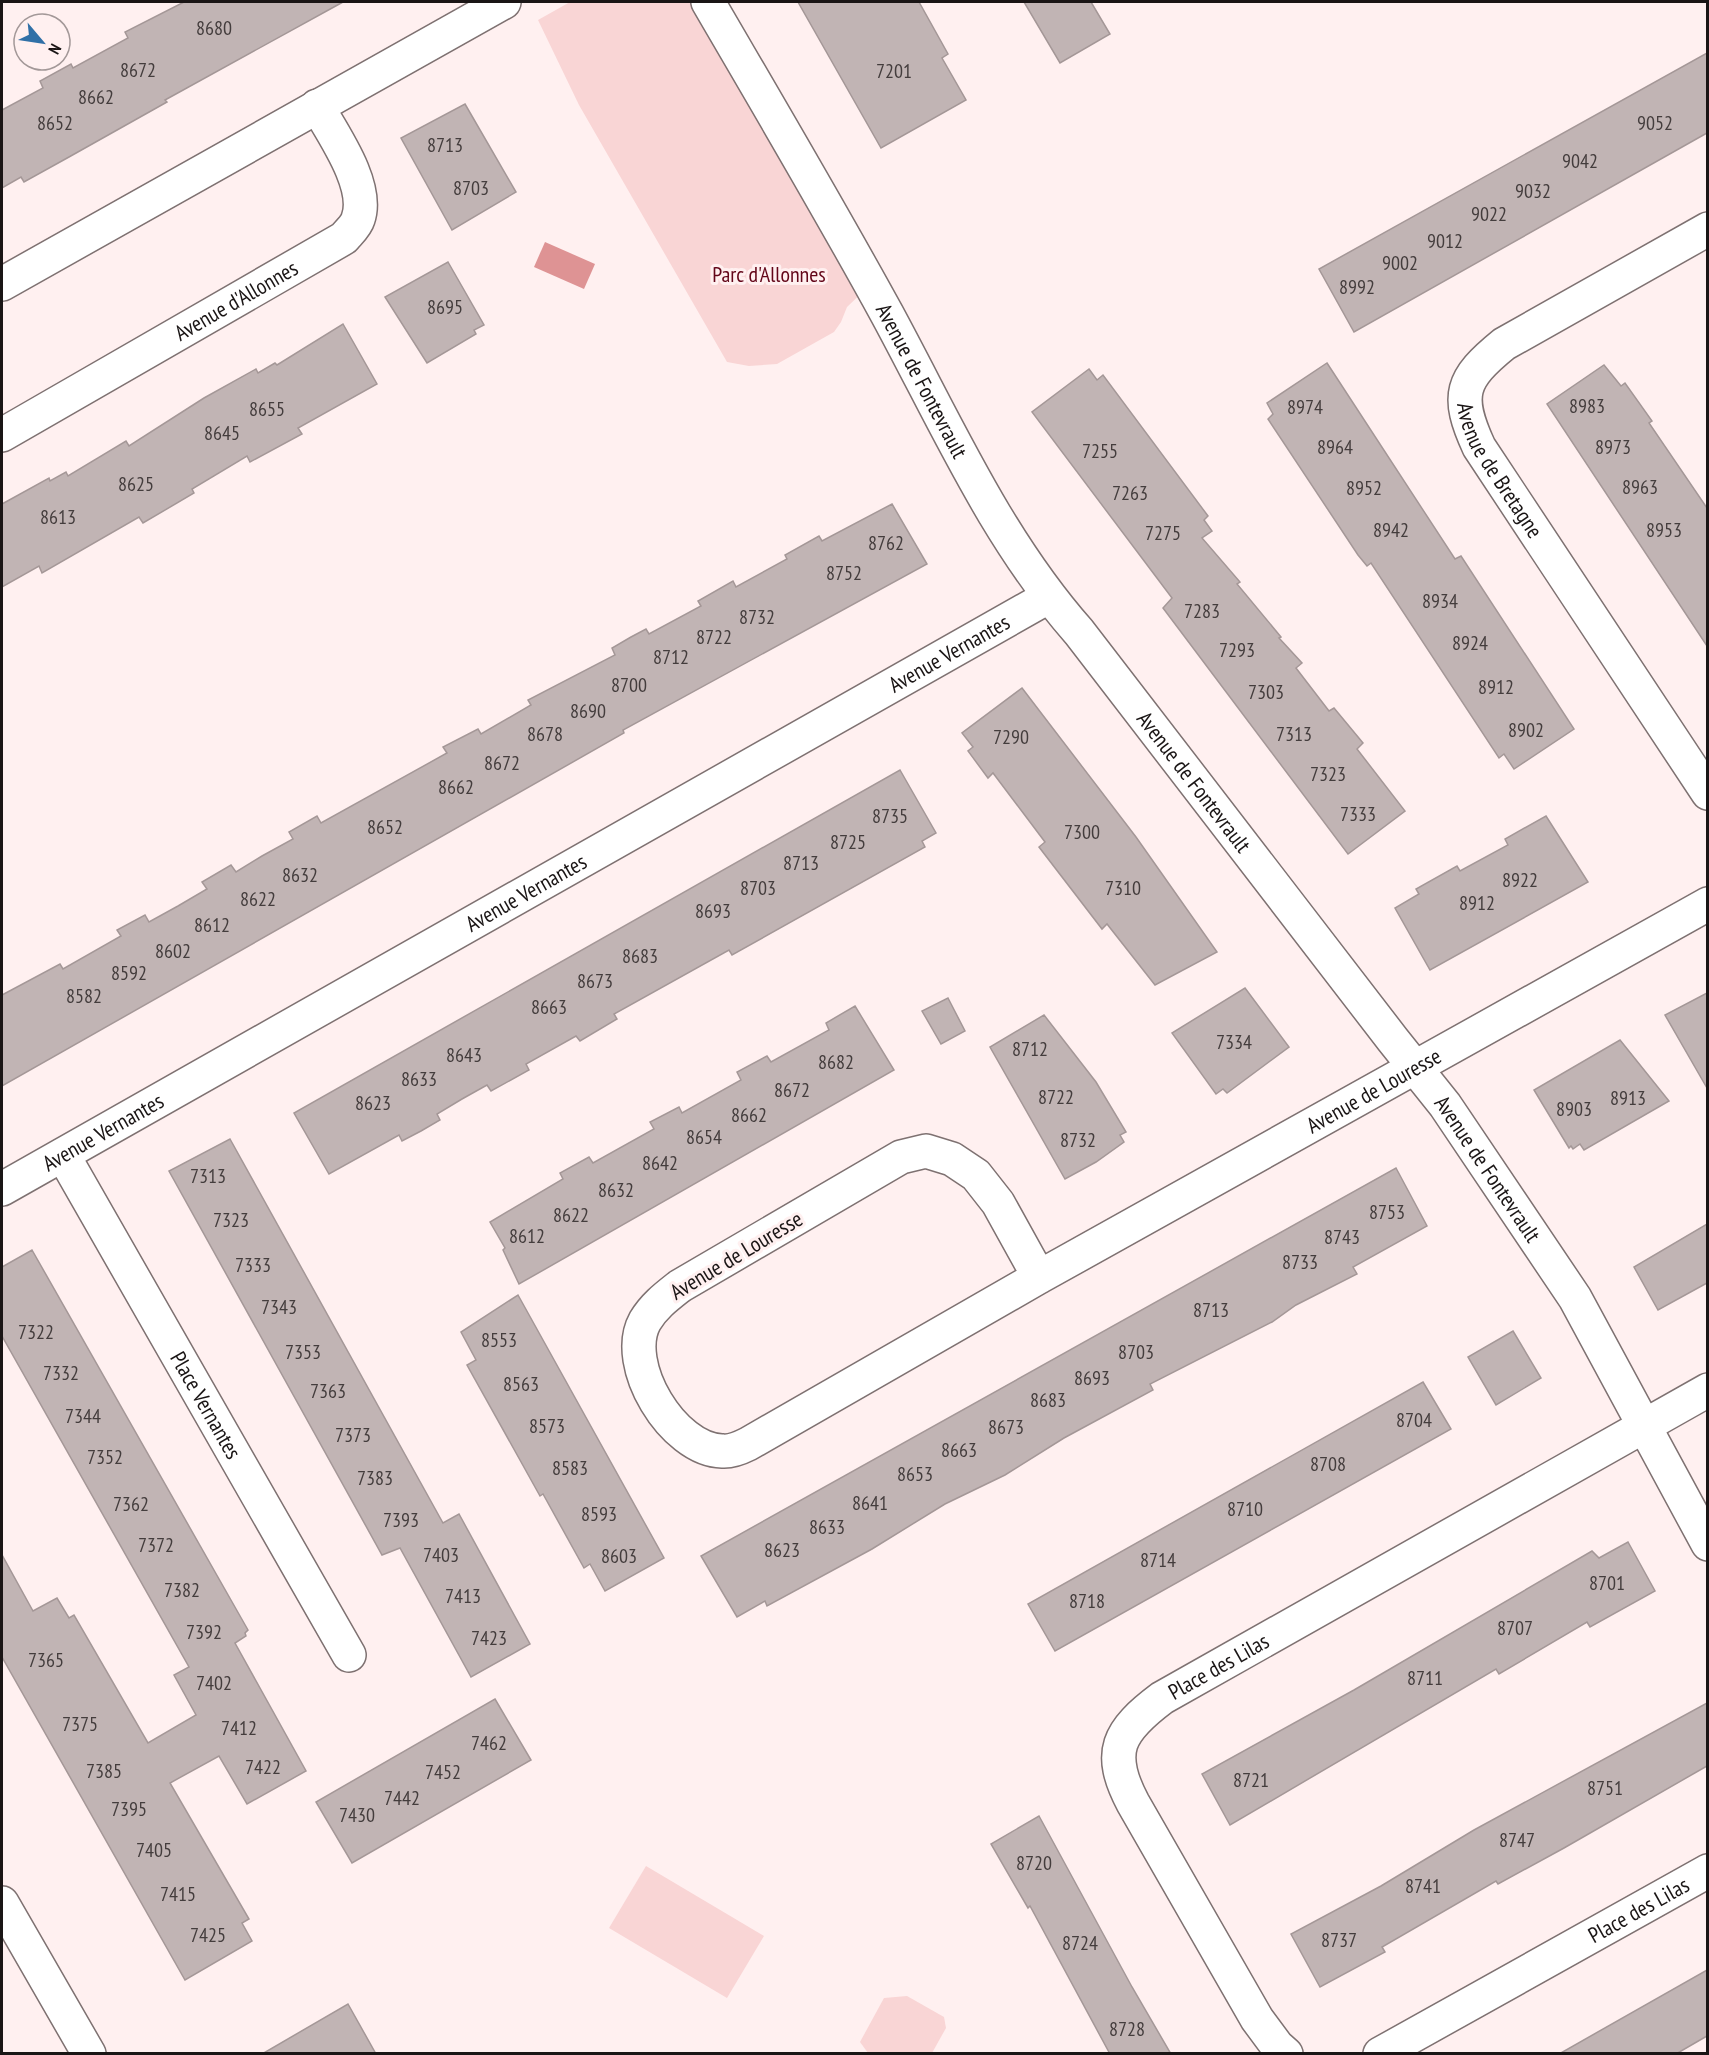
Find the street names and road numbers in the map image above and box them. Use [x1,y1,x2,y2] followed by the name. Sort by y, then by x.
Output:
[169,254,303,347] street label: Avenue d'Allonnes
[870,298,974,463] street label: Avenue de Fontevrault
[1451,401,1549,543] street label: Avenue de Bretagne
[883,608,1014,698] street label: Avenue Vernantes
[1131,705,1257,858] street label: Avenue de Fontevrault
[460,847,591,938] street label: Avenue Vernantes
[1301,1042,1446,1139] street label: Avenue de Louresse
[37,1087,168,1177] street label: Avenue Vernantes
[1429,1090,1547,1247] street label: Avenue de Fontevrault
[665,1204,807,1306] street label: Avenue de Louresse
[164,1346,248,1464] street label: Place Vernantes
[1163,1627,1274,1706] street label: Place des Lilas
[1583,1870,1694,1949] street label: Place des Lilas

